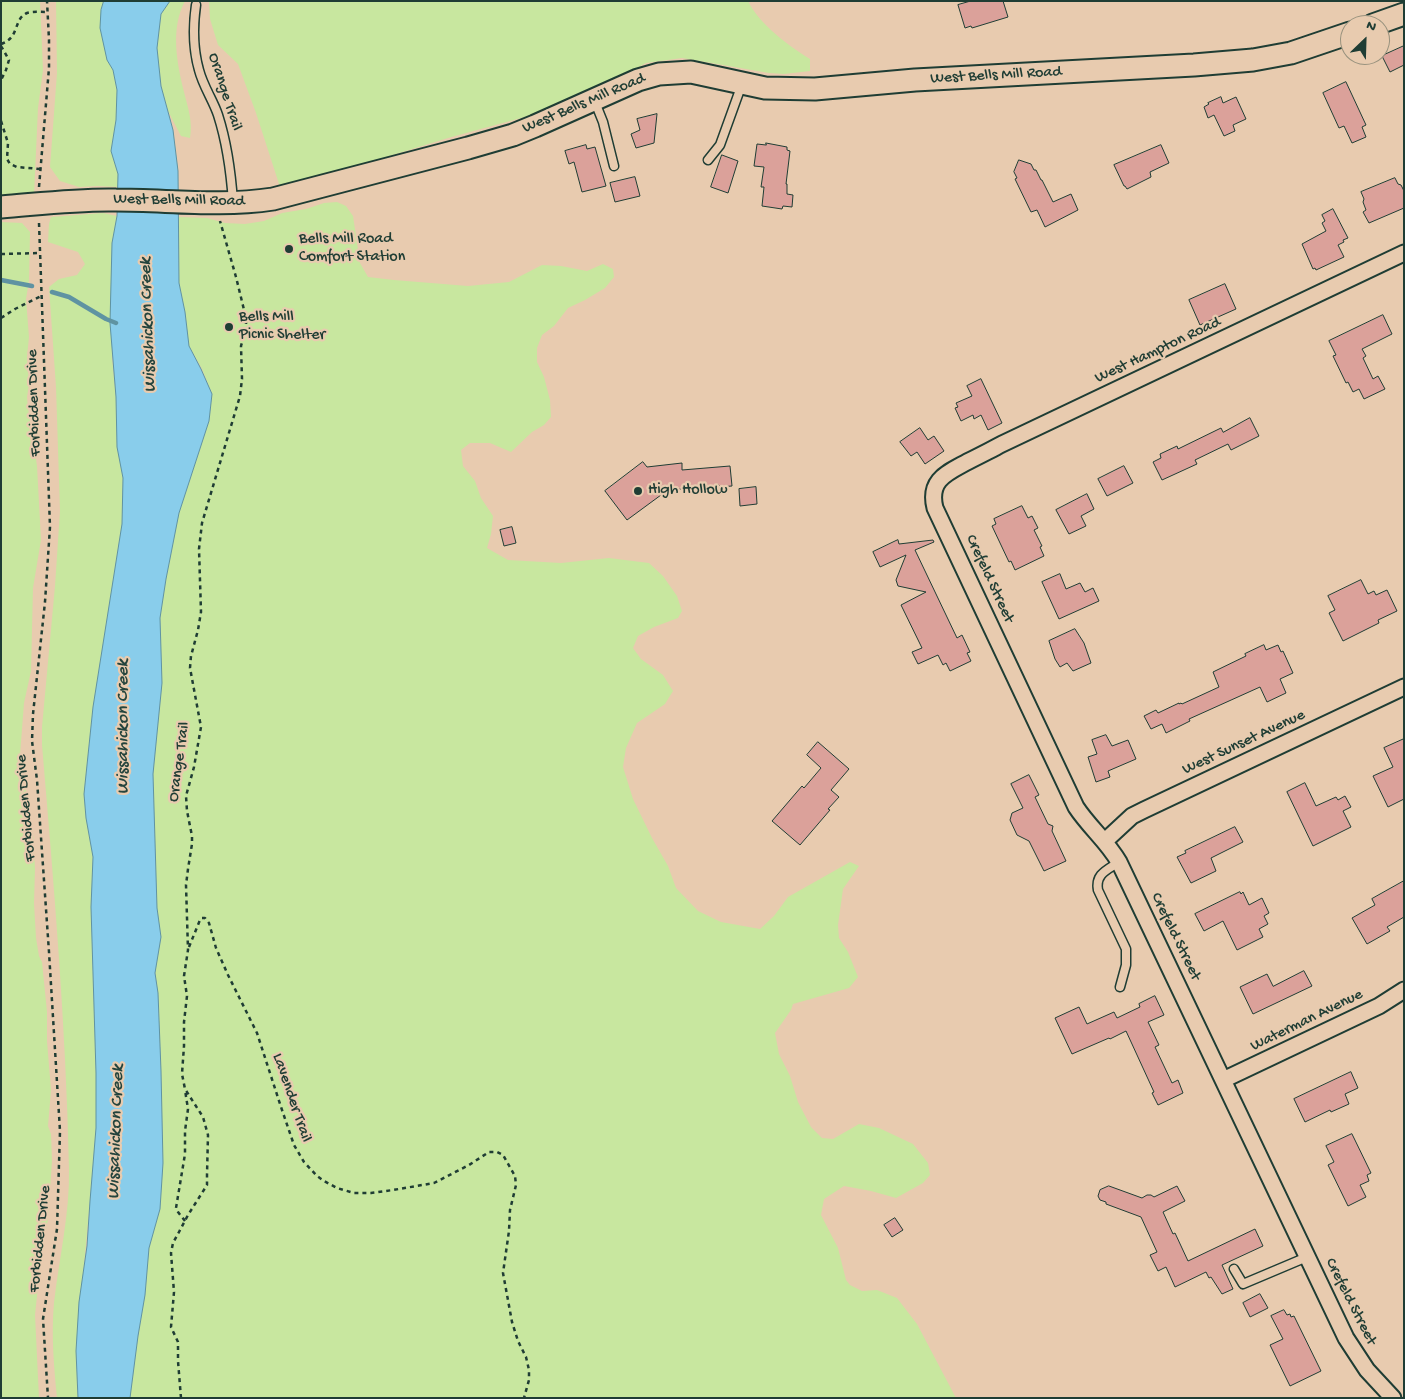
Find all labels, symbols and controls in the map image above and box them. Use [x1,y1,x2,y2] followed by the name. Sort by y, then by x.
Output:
[1340,15,1390,65] north arrow
[1363,17,1379,36] text: N
[202,51,246,133] street label: Orange Trail
[930,63,1062,89] street label: West Bells Mill Road
[520,69,648,139] street label: West Bells Mill Road
[113,190,245,212] street label: West Bells Mill Road
[299,230,405,268] place label: Bells Mill Road Comfort Station
[283,243,295,255] marker: Bells Mill Road Comfort Station
[136,257,162,393] water label: Wissahickon Creek
[239,308,325,346] place label: Bells Mill Picnic Shelter
[1092,313,1224,389] street label: West Hampton Road
[223,321,235,333] marker: Bells Mill Picnic Shelter
[24,349,46,457] street label: Forbidden Drive
[648,481,727,501] place label: High Hollow
[632,485,644,497] marker: High Hollow
[960,532,1018,626] street label: Crefeld Street
[113,659,135,795] water label: Wissahickon Creek
[1180,706,1308,780] street label: West Sunset Avenue
[165,721,195,803] street label: Orange Trail
[13,754,41,862] street label: Forbidden Drive
[1146,890,1204,984] street label: Crefeld Street
[1248,985,1366,1057] street label: Waterman Avenue
[267,1051,315,1145] street label: Lavender Trail
[104,1064,130,1200] water label: Wissahickon Creek
[26,1185,56,1293] street label: Forbidden Drive
[1320,1255,1380,1349] street label: Crefeld Street

